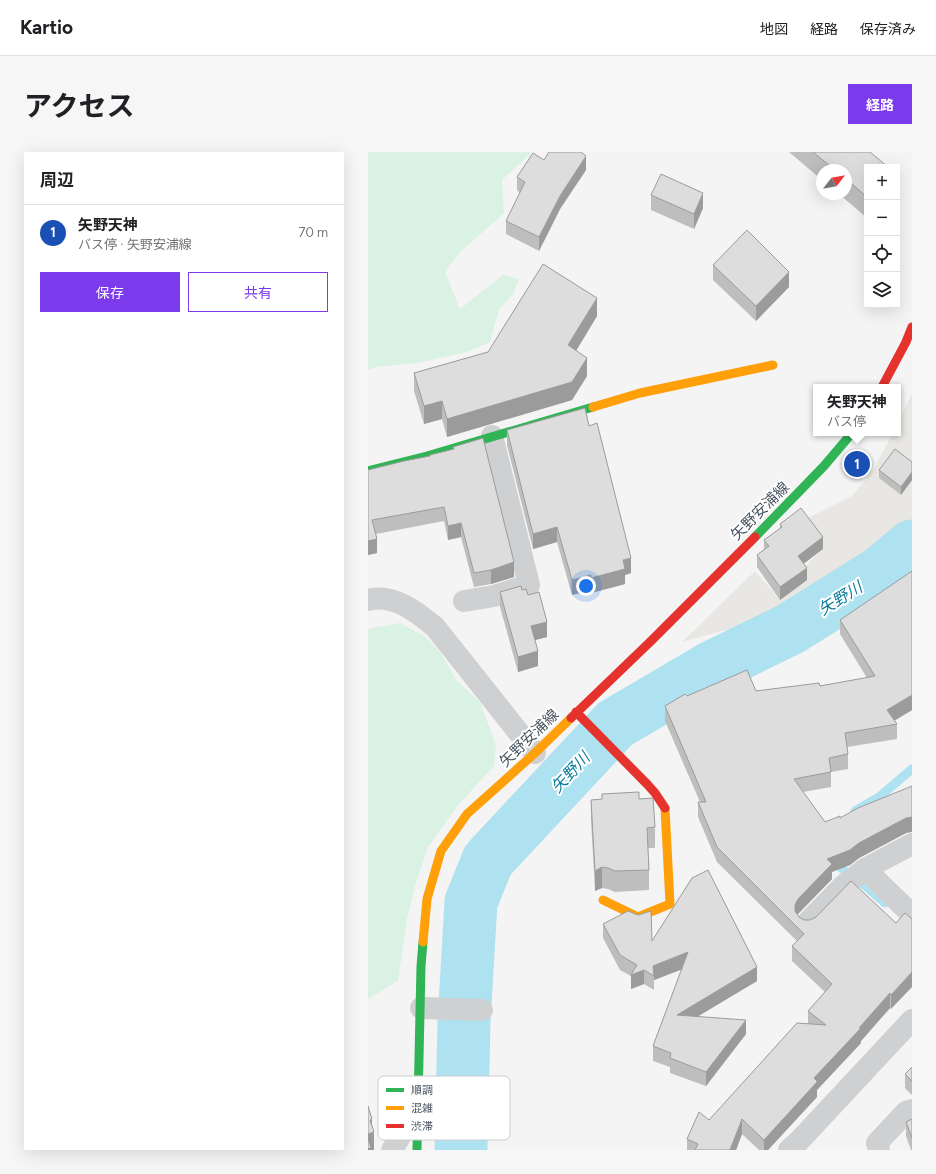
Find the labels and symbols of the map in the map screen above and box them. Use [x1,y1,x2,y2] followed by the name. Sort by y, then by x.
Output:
[816,164,852,200] north arrow
[844,449,870,479] pin: 1
[727,478,793,544] street label: 矢野安浦線
[576,576,596,596] your location
[815,577,867,619] water label: 矢野川
[496,705,562,771] street label: 矢野安浦線
[547,747,595,796] water label: 矢野川
[378,1076,510,1140] legend
[411,1084,433,1097] text: 順調
[411,1102,433,1115] text: 混雑
[411,1120,433,1133] text: 渋滞

